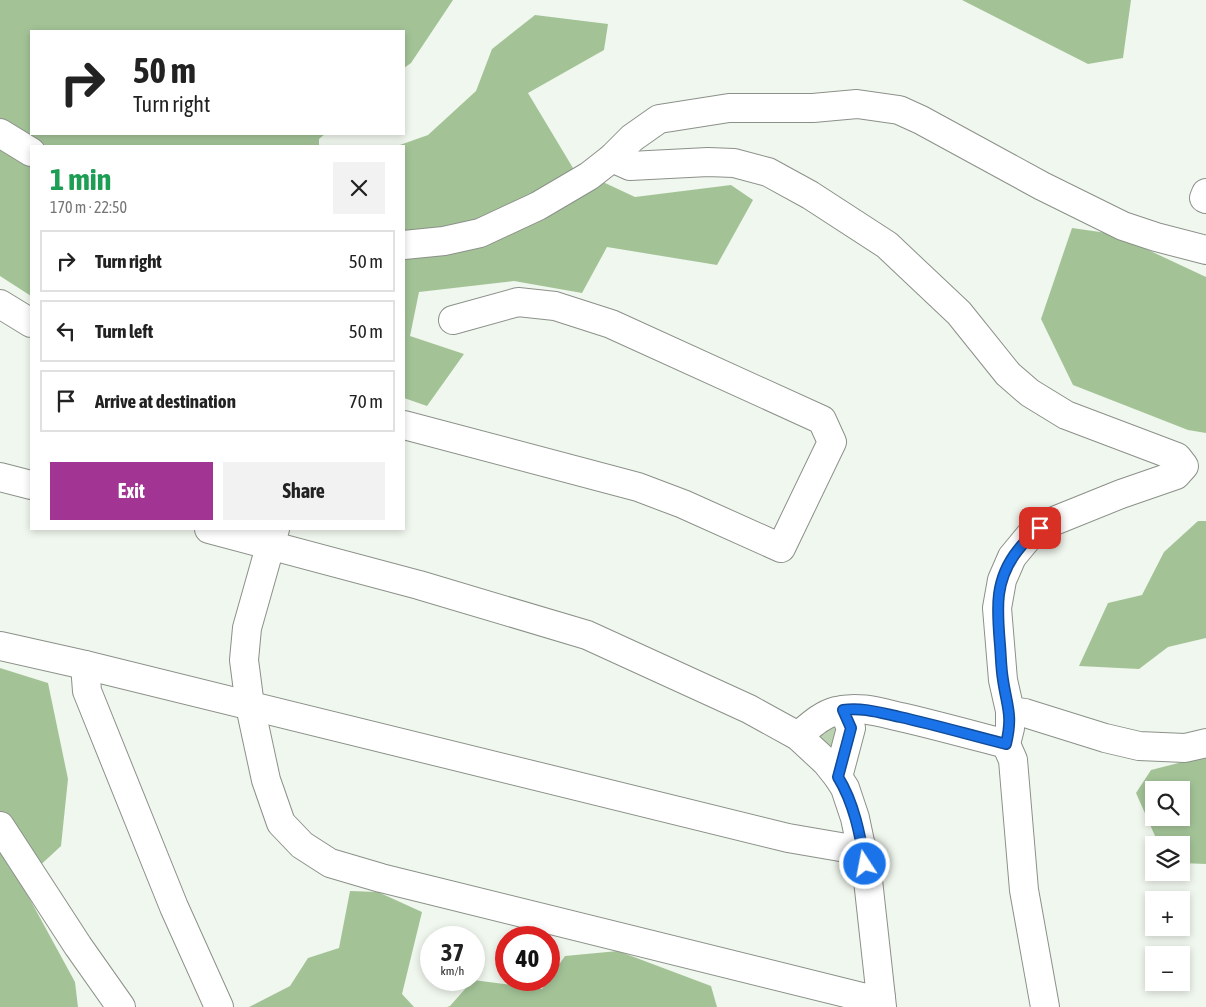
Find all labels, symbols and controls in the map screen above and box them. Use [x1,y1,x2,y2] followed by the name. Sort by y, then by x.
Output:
[50,50,115,115] icon: right
[133,50,196,90] text: 50 m
[133,91,210,117] text: Turn right
[50,162,111,196] text: 1 min
[333,162,385,214] button: close
[50,198,127,216] text: 170 m · 22:50
[52,247,80,275] icon: right
[95,250,162,272] text: Turn right
[349,250,383,272] text: 50 m
[52,317,80,345] icon: left
[95,320,153,342] text: Turn left
[349,320,383,342] text: 50 m
[52,387,80,415] icon: arrive
[95,390,236,412] text: Arrive at destination
[349,390,383,412] text: 70 m
[50,462,213,520] button: Exit
[223,462,385,520] button: Share
[1019,507,1061,549] pin
[1026,514,1054,542] icon: arrive
[1145,781,1190,991] map controls
[1145,781,1190,826] button: search
[1145,836,1190,881] button: layers
[838,837,890,889] position arrow
[1145,891,1190,936] button: +
[495,926,560,991] speed limit sign: 40
[441,938,464,966] text: 37
[1145,946,1190,991] button: −
[441,964,464,978] text: km/h

